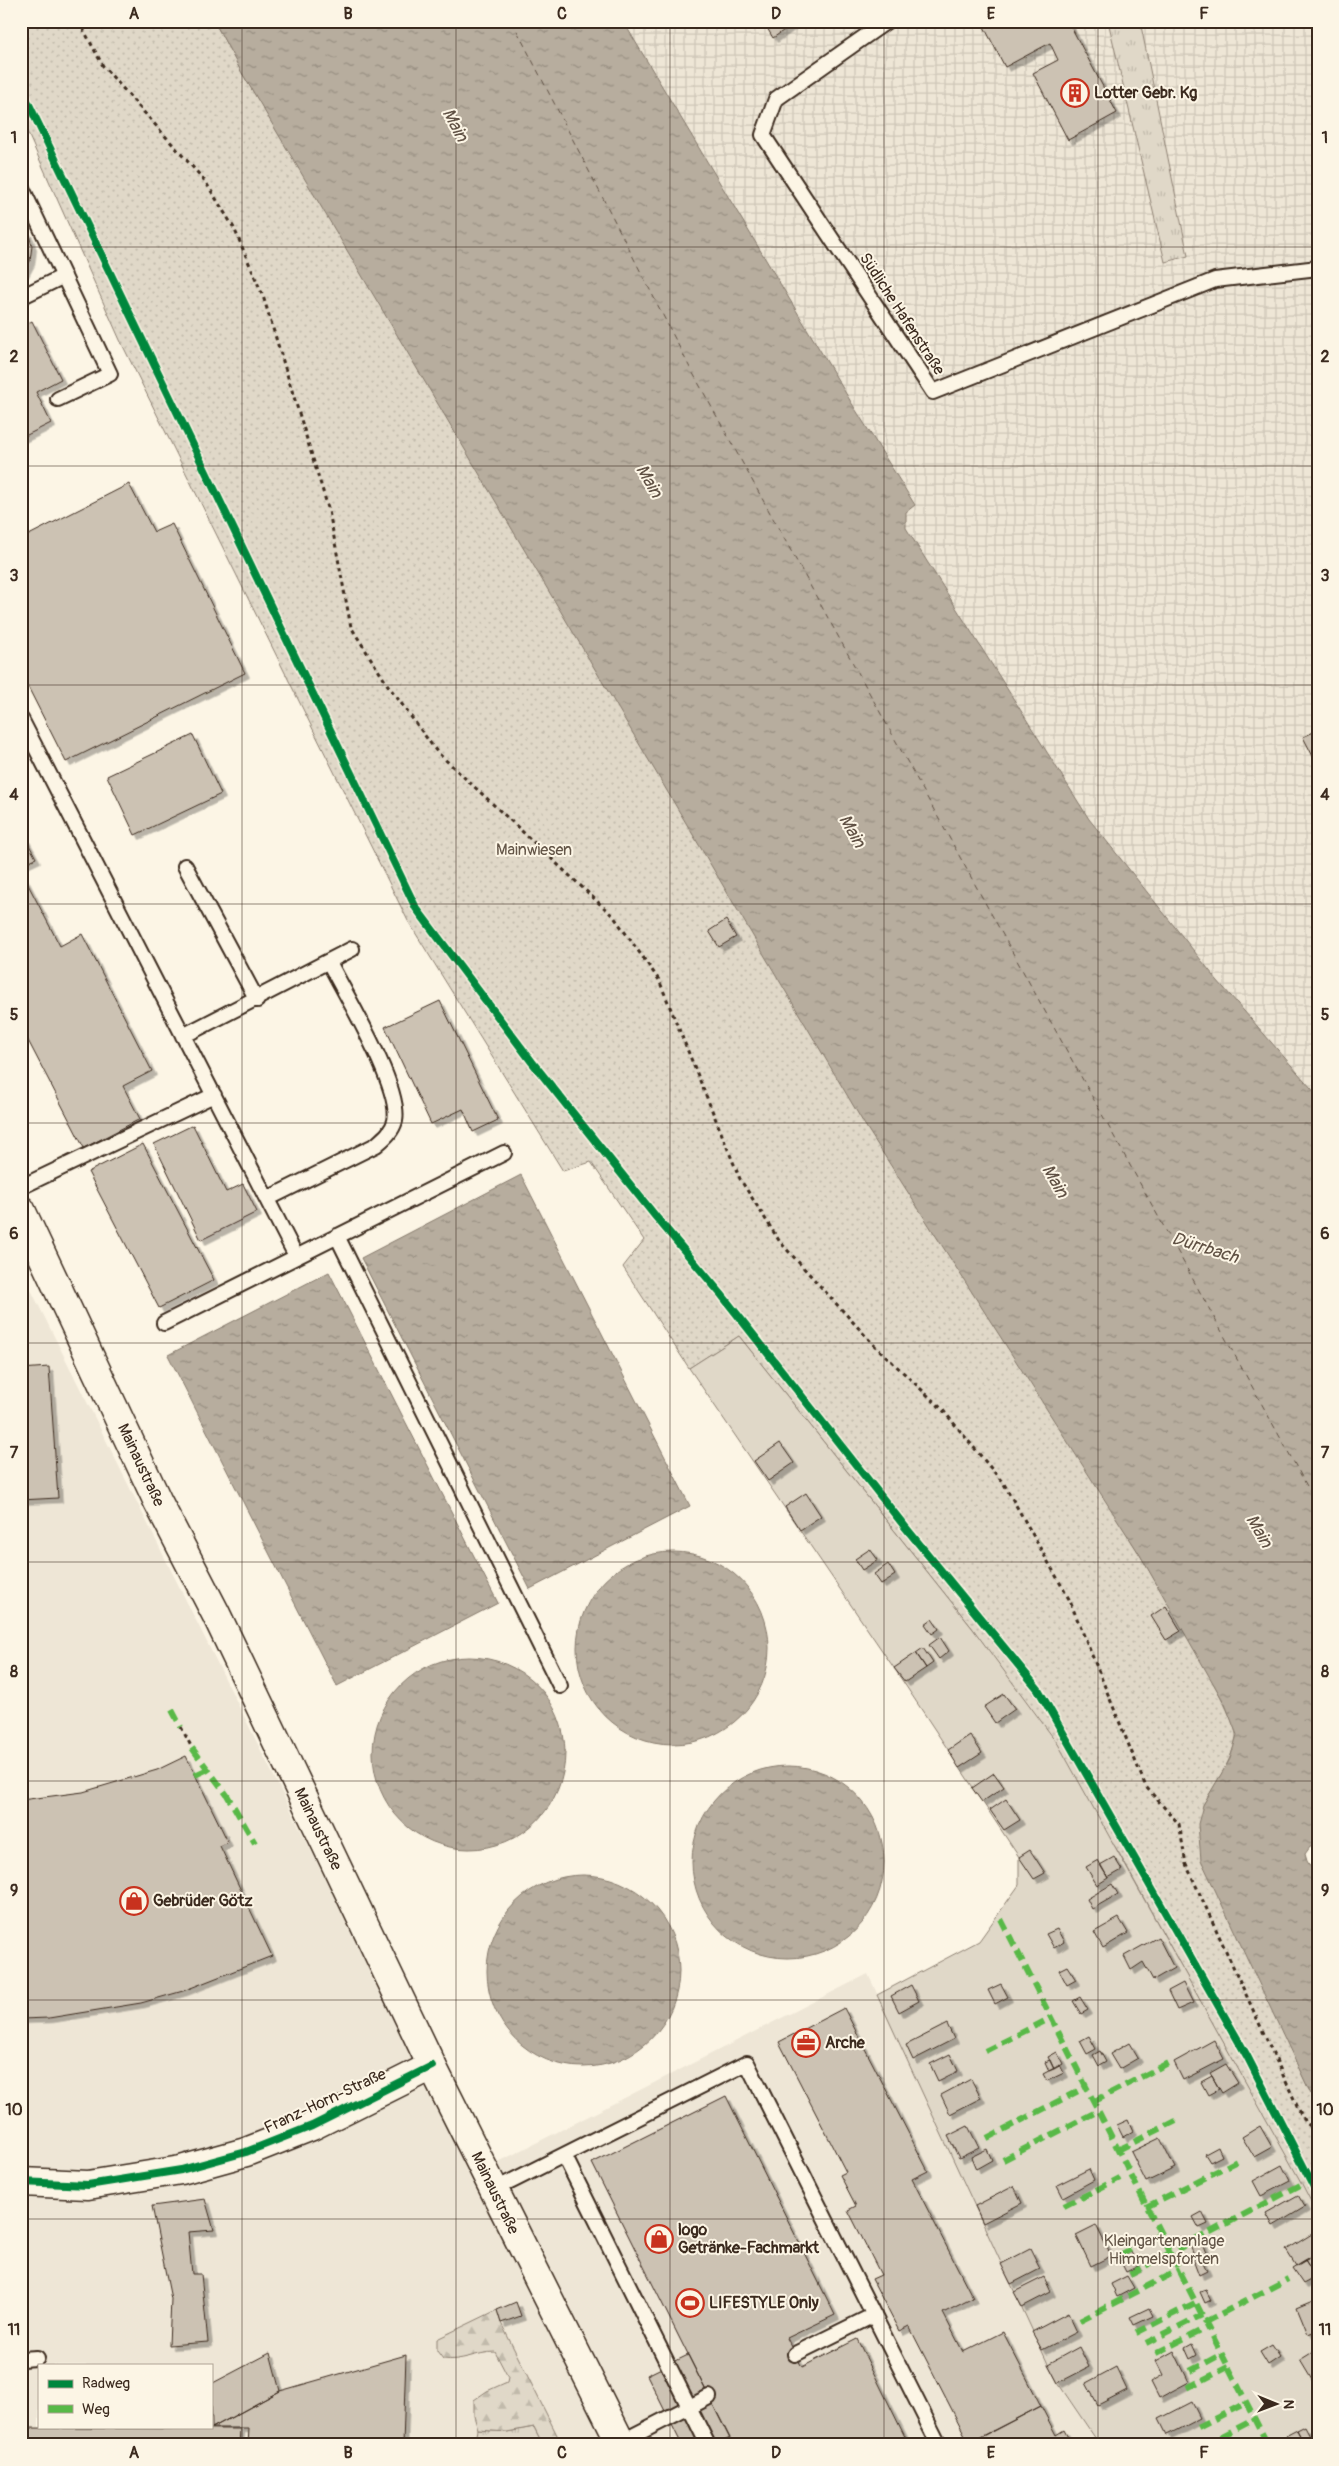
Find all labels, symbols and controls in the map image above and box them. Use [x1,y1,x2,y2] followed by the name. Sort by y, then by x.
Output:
[129,4,140,24] text: A
[343,4,353,24] text: B
[557,4,567,24] text: C
[771,4,781,24] text: D
[987,4,996,24] text: E
[1199,4,1209,24] text: F
[1060,78,1090,108] building icon: Lotter Gebr. Kg
[1094,83,1197,103] place label: Lotter Gebr. Kg
[437,104,474,146] water label: Main
[11,128,17,148] text: 1
[1322,128,1328,148] text: 1
[855,249,949,379] street label: Südliche Hafenstraße
[10,347,19,367] text: 2
[1321,347,1330,367] text: 2
[630,460,668,502] water label: Main
[10,566,19,586] text: 3
[1321,566,1330,586] text: 3
[9,785,19,805] text: 4
[1320,785,1330,805] text: 4
[833,810,871,852] water label: Main
[496,840,572,860] park label: Mainwiesen
[10,1005,19,1025] text: 5
[1321,1005,1330,1025] text: 5
[1036,1160,1074,1202] water label: Main
[9,1224,19,1244] text: 6
[1320,1224,1330,1244] text: 6
[1169,1227,1242,1269] water label: Dürrbach
[113,1420,169,1510] street label: Mainaustraße
[10,1443,19,1463] text: 7
[1321,1443,1330,1463] text: 7
[1240,1510,1278,1552] water label: Main
[10,1662,18,1682] text: 8
[1321,1662,1329,1682] text: 8
[289,1785,347,1874] street label: Mainaustraße
[10,1881,18,1901] text: 9
[1321,1881,1329,1901] text: 9
[119,1886,149,1916] shop icon: Gebrüder Götz
[153,1891,253,1911] place label: Gebrüder Götz
[791,2028,821,2058] office icon: Arche
[825,2033,866,2053] place label: Arche
[261,2064,389,2138] street label: Franz-Horn-Straße
[5,2100,23,2120] text: 10
[1316,2100,1334,2120] text: 10
[466,2149,524,2238] street label: Mainaustraße
[678,2220,819,2258] place label: logo Getränke-Fachmarkt
[644,2224,674,2254] shop icon: logo Getränke-Fachmarkt
[1104,2231,1224,2269] park label: Kleingartenanlage Himmelspforten
[675,2288,705,2318] sports icon: LIFESTYLE Only
[709,2293,819,2313] place label: LIFESTYLE Only
[8,2320,20,2340] text: 11
[1319,2320,1331,2340] text: 11
[38,2364,212,2428] legend
[82,2374,130,2393] text: Radweg
[1252,2378,1302,2428] north arrow
[1280,2399,1297,2409] text: N
[82,2400,110,2419] text: Weg
[129,2443,140,2463] text: A
[343,2443,353,2463] text: B
[557,2443,567,2463] text: C
[771,2443,781,2463] text: D
[987,2443,996,2463] text: E
[1199,2443,1209,2463] text: F

